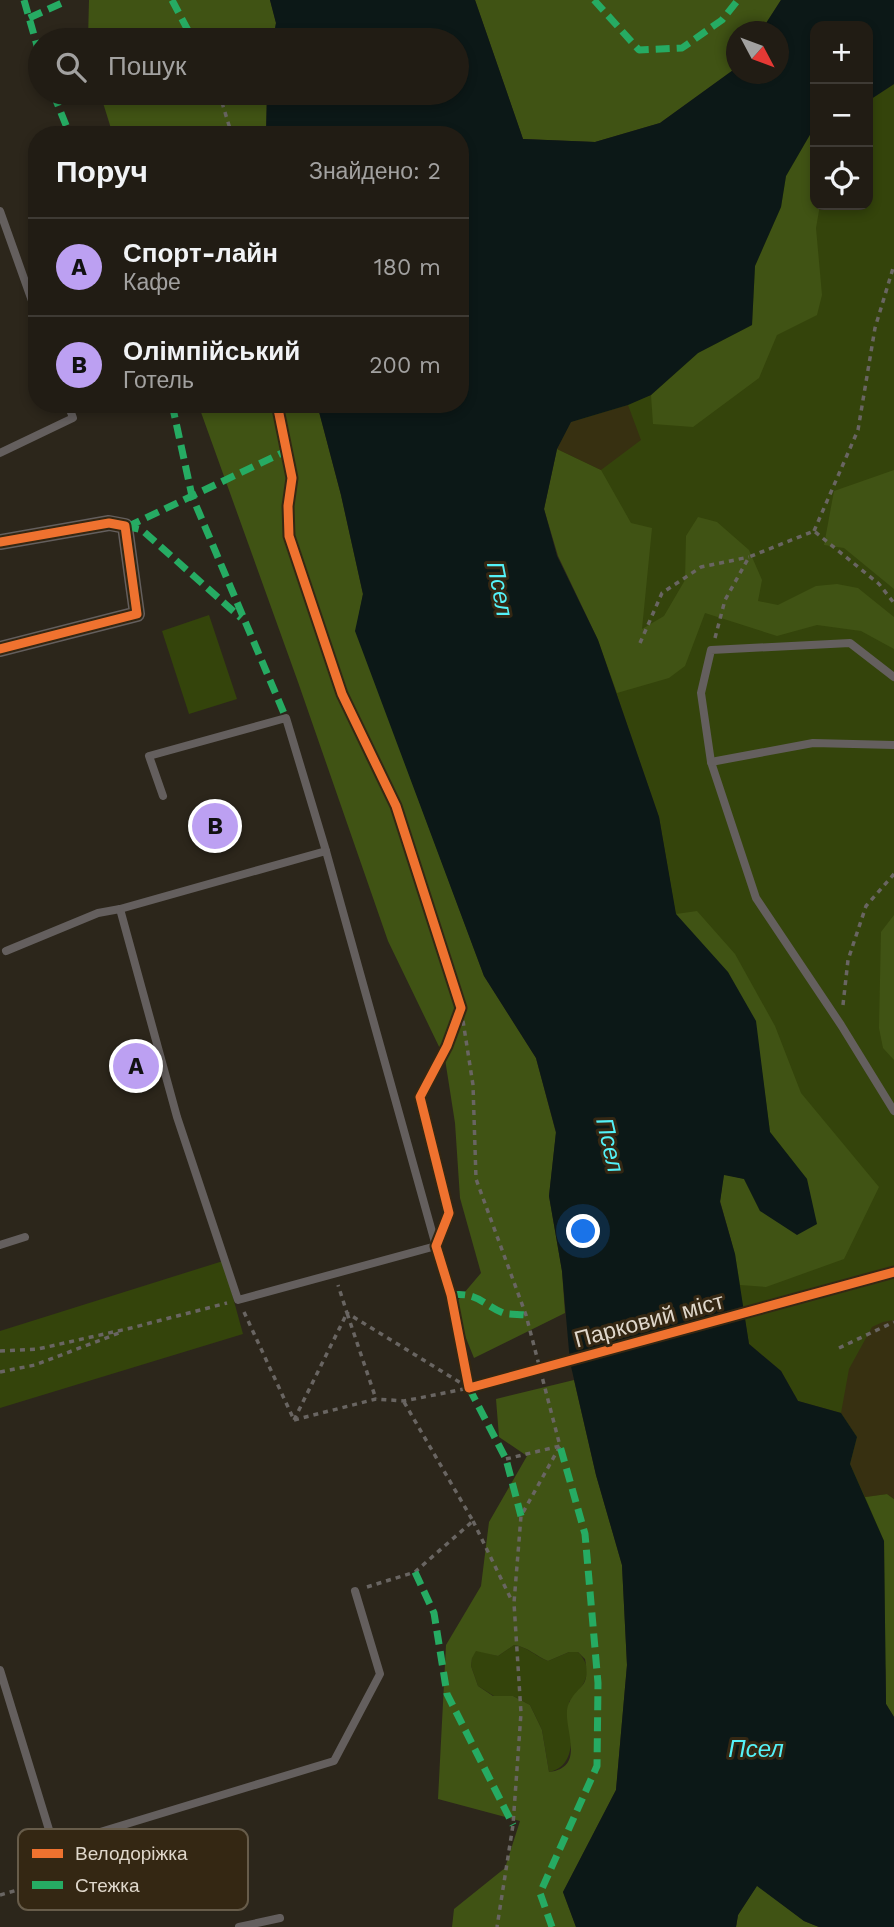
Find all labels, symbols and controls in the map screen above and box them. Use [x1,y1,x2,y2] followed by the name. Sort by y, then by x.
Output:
[726,21,789,84] north arrow
[810,21,873,210] map controls
[810,21,873,84] button: +
[28,28,469,105] search box
[52,48,90,86] icon: search
[108,51,186,81] text: Пошук
[810,84,873,147] button: −
[810,147,873,210] button: locate
[56,154,148,189] text: Поруч
[309,158,441,185] text: Знайдено: 2
[123,238,278,268] text: Спорт-лайн
[71,254,87,281] text: A
[374,254,441,281] text: 180 m
[123,269,181,296] text: Кафе
[123,336,300,366] text: Олімпійський
[71,352,87,379] text: B
[369,352,441,379] text: 200 m
[123,367,194,394] text: Готель
[481,559,519,619] water label: Псел
[192,800,238,852] pin: B
[113,1040,159,1092] pin: A
[590,1115,630,1176] water label: Псел
[566,1214,600,1248] your location
[571,1287,727,1353] street label: Парковий міст
[728,1735,784,1763] water label: Псел
[18,1829,248,1910] legend
[75,1842,188,1865] text: Велодоріжка
[75,1874,140,1897] text: Стежка

